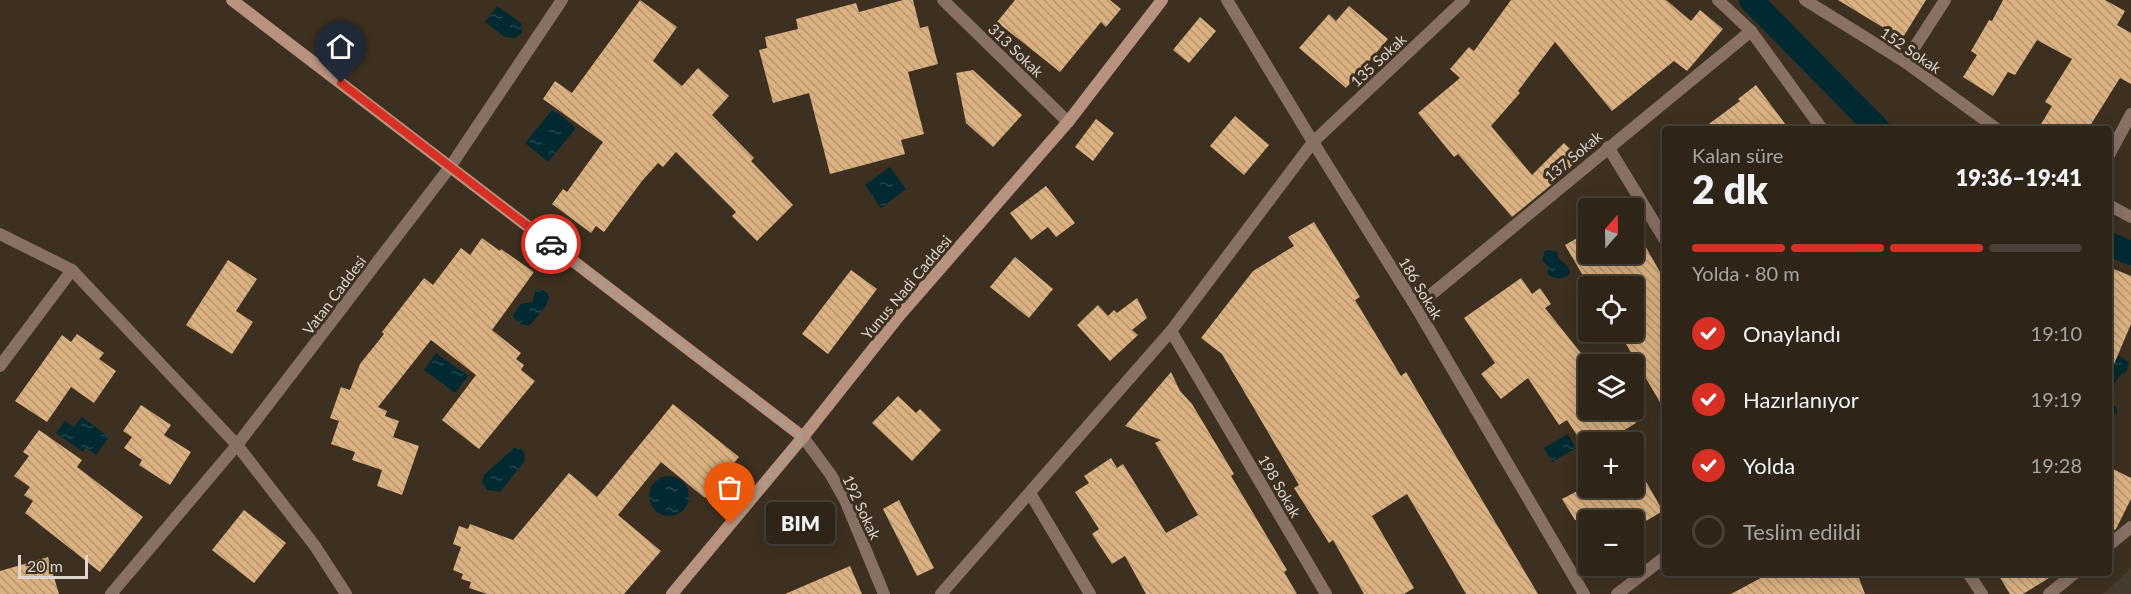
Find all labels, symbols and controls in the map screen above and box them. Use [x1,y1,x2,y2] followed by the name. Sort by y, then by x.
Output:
[985,19,1047,81] street label: 313 Sokak
[315,21,366,83] pin
[1877,23,1945,77] street label: 152 Sokak
[324,30,357,63] icon: home
[1347,30,1410,90] street label: 135 Sokak
[1541,127,1606,185] street label: 137 Sokak
[1692,143,1783,167] text: Kalan süre
[1956,164,2082,191] text: 19:36–19:41
[1692,166,1768,212] text: 2 dk
[1578,198,1644,264] north arrow
[1578,198,1644,576] map controls
[521,214,581,274] courier
[535,228,568,261] icon: car
[857,231,955,343] street label: Yunus Nadi Caddesi
[299,252,369,338] street label: Vatan Caddesi
[1395,254,1447,323] street label: 186 Sokak
[1692,261,1800,285] text: Yolda · 80 m
[1578,276,1644,342] button: locate
[1692,317,1725,350] icon: check
[1743,320,1841,347] text: Onaylandı
[2031,321,2082,345] text: 19:10
[1578,354,1644,420] button: layers
[1692,383,1725,416] icon: check
[1743,386,1859,413] text: Hazırlanıyor
[2031,387,2082,411] text: 19:19
[1578,432,1644,498] button: +
[1692,449,1725,482] icon: check
[1255,452,1305,521] street label: 198 Sokak
[1743,452,1795,479] text: Yolda
[2031,453,2082,477] text: 19:28
[704,462,755,524] pin
[713,471,746,504] icon: bag
[839,472,885,543] street label: 192 Sokak
[766,503,835,545] callout: BIM
[1578,510,1644,576] button: −
[781,511,820,535] text: BIM
[1743,518,1861,545] text: Teslim edildi
[18,552,88,580] scale bar
[27,556,63,575] text: 20 m

